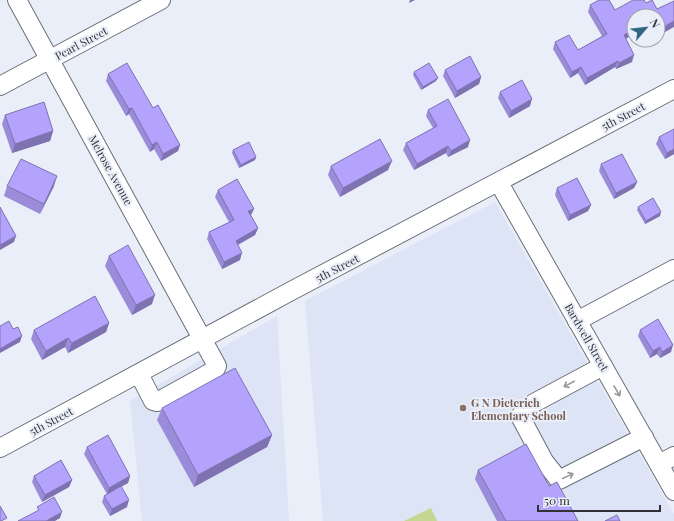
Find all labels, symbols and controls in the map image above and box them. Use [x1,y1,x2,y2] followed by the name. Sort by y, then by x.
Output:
[626,8,666,48] north arrow
[647,16,664,30] text: N
[52,23,110,63] street label: Pearl Street
[599,98,647,134] street label: 5th Street
[86,132,137,208] street label: Melrose Avenue
[313,251,362,285] street label: 5th Street
[562,300,613,374] street label: Bardwell Street
[563,381,575,389] one-way arrow
[614,385,622,397] one-way arrow
[471,395,567,423] place label: G N Dieterich Elementary School
[27,403,75,439] street label: 5th Street
[458,403,468,413] marker: G N Dieterich Elementary School
[562,472,574,479] one-way arrow
[538,487,660,513] scale bar
[544,492,570,508] text: 50 m

